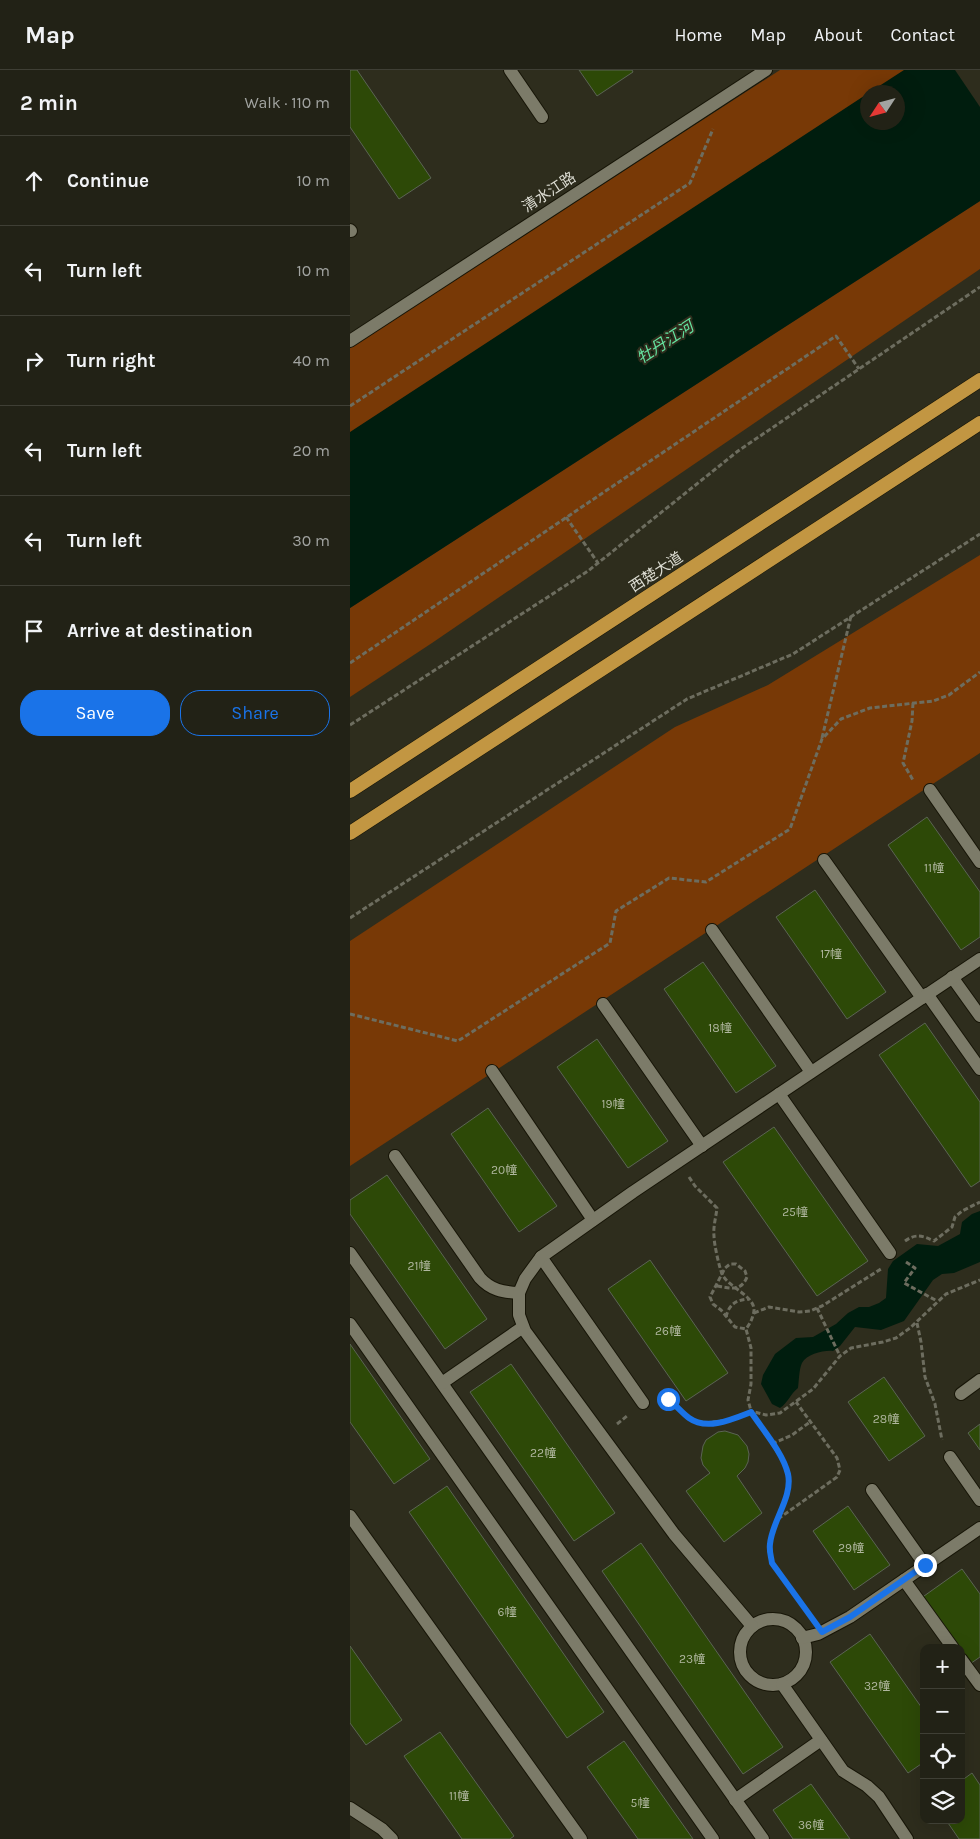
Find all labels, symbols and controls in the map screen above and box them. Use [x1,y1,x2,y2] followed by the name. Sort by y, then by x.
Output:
[25,21,75,49] text: Map
[674,24,722,46] text: Home
[750,24,786,46] text: Map
[814,24,863,46] text: About
[891,24,955,46] text: Contact
[860,85,905,130] north arrow
[20,91,78,115] text: 2 min
[245,93,330,112] text: Walk · 110 m
[20,167,48,195] icon: ahead
[519,168,579,216] street label: 清水江路
[67,170,149,192] text: Continue
[296,171,330,190] text: 10 m
[20,257,48,285] icon: left
[67,260,142,282] text: Turn left
[296,261,330,280] text: 10 m
[633,315,700,367] water label: 牡丹江河
[20,347,48,375] icon: right
[67,350,156,372] text: Turn right
[293,351,330,370] text: 40 m
[20,437,48,465] icon: left
[67,440,142,462] text: Turn left
[292,441,330,460] text: 20 m
[20,527,48,555] icon: left
[67,530,142,552] text: Turn left
[292,531,330,550] text: 30 m
[626,548,686,596] street label: 西楚大道
[20,617,48,645] icon: arrive
[67,620,253,642] text: Arrive at destination
[20,690,170,736] button: Save
[180,690,330,736] button: Share
[924,861,944,875] house number: 11幢
[820,947,842,961] house number: 17幢
[708,1021,732,1035] house number: 18幢
[602,1097,624,1111] house number: 19幢
[491,1163,517,1177] house number: 20幢
[782,1205,808,1219] house number: 25幢
[408,1259,430,1273] house number: 21幢
[655,1324,681,1338] house number: 26幢
[657,1388,680,1411] route start
[873,1412,899,1426] house number: 28幢
[530,1446,556,1460] house number: 22幢
[838,1541,864,1555] house number: 29幢
[914,1554,937,1577] route end
[498,1605,516,1619] house number: 6幢
[920,1644,965,1824] map controls
[920,1644,965,1689] button: +
[679,1652,705,1666] house number: 23幢
[864,1679,890,1693] house number: 32幢
[920,1689,965,1734] button: −
[920,1734,965,1779] button: locate
[920,1779,965,1824] button: layers
[449,1789,469,1803] house number: 11幢
[631,1796,649,1810] house number: 5幢
[798,1818,824,1832] house number: 36幢

